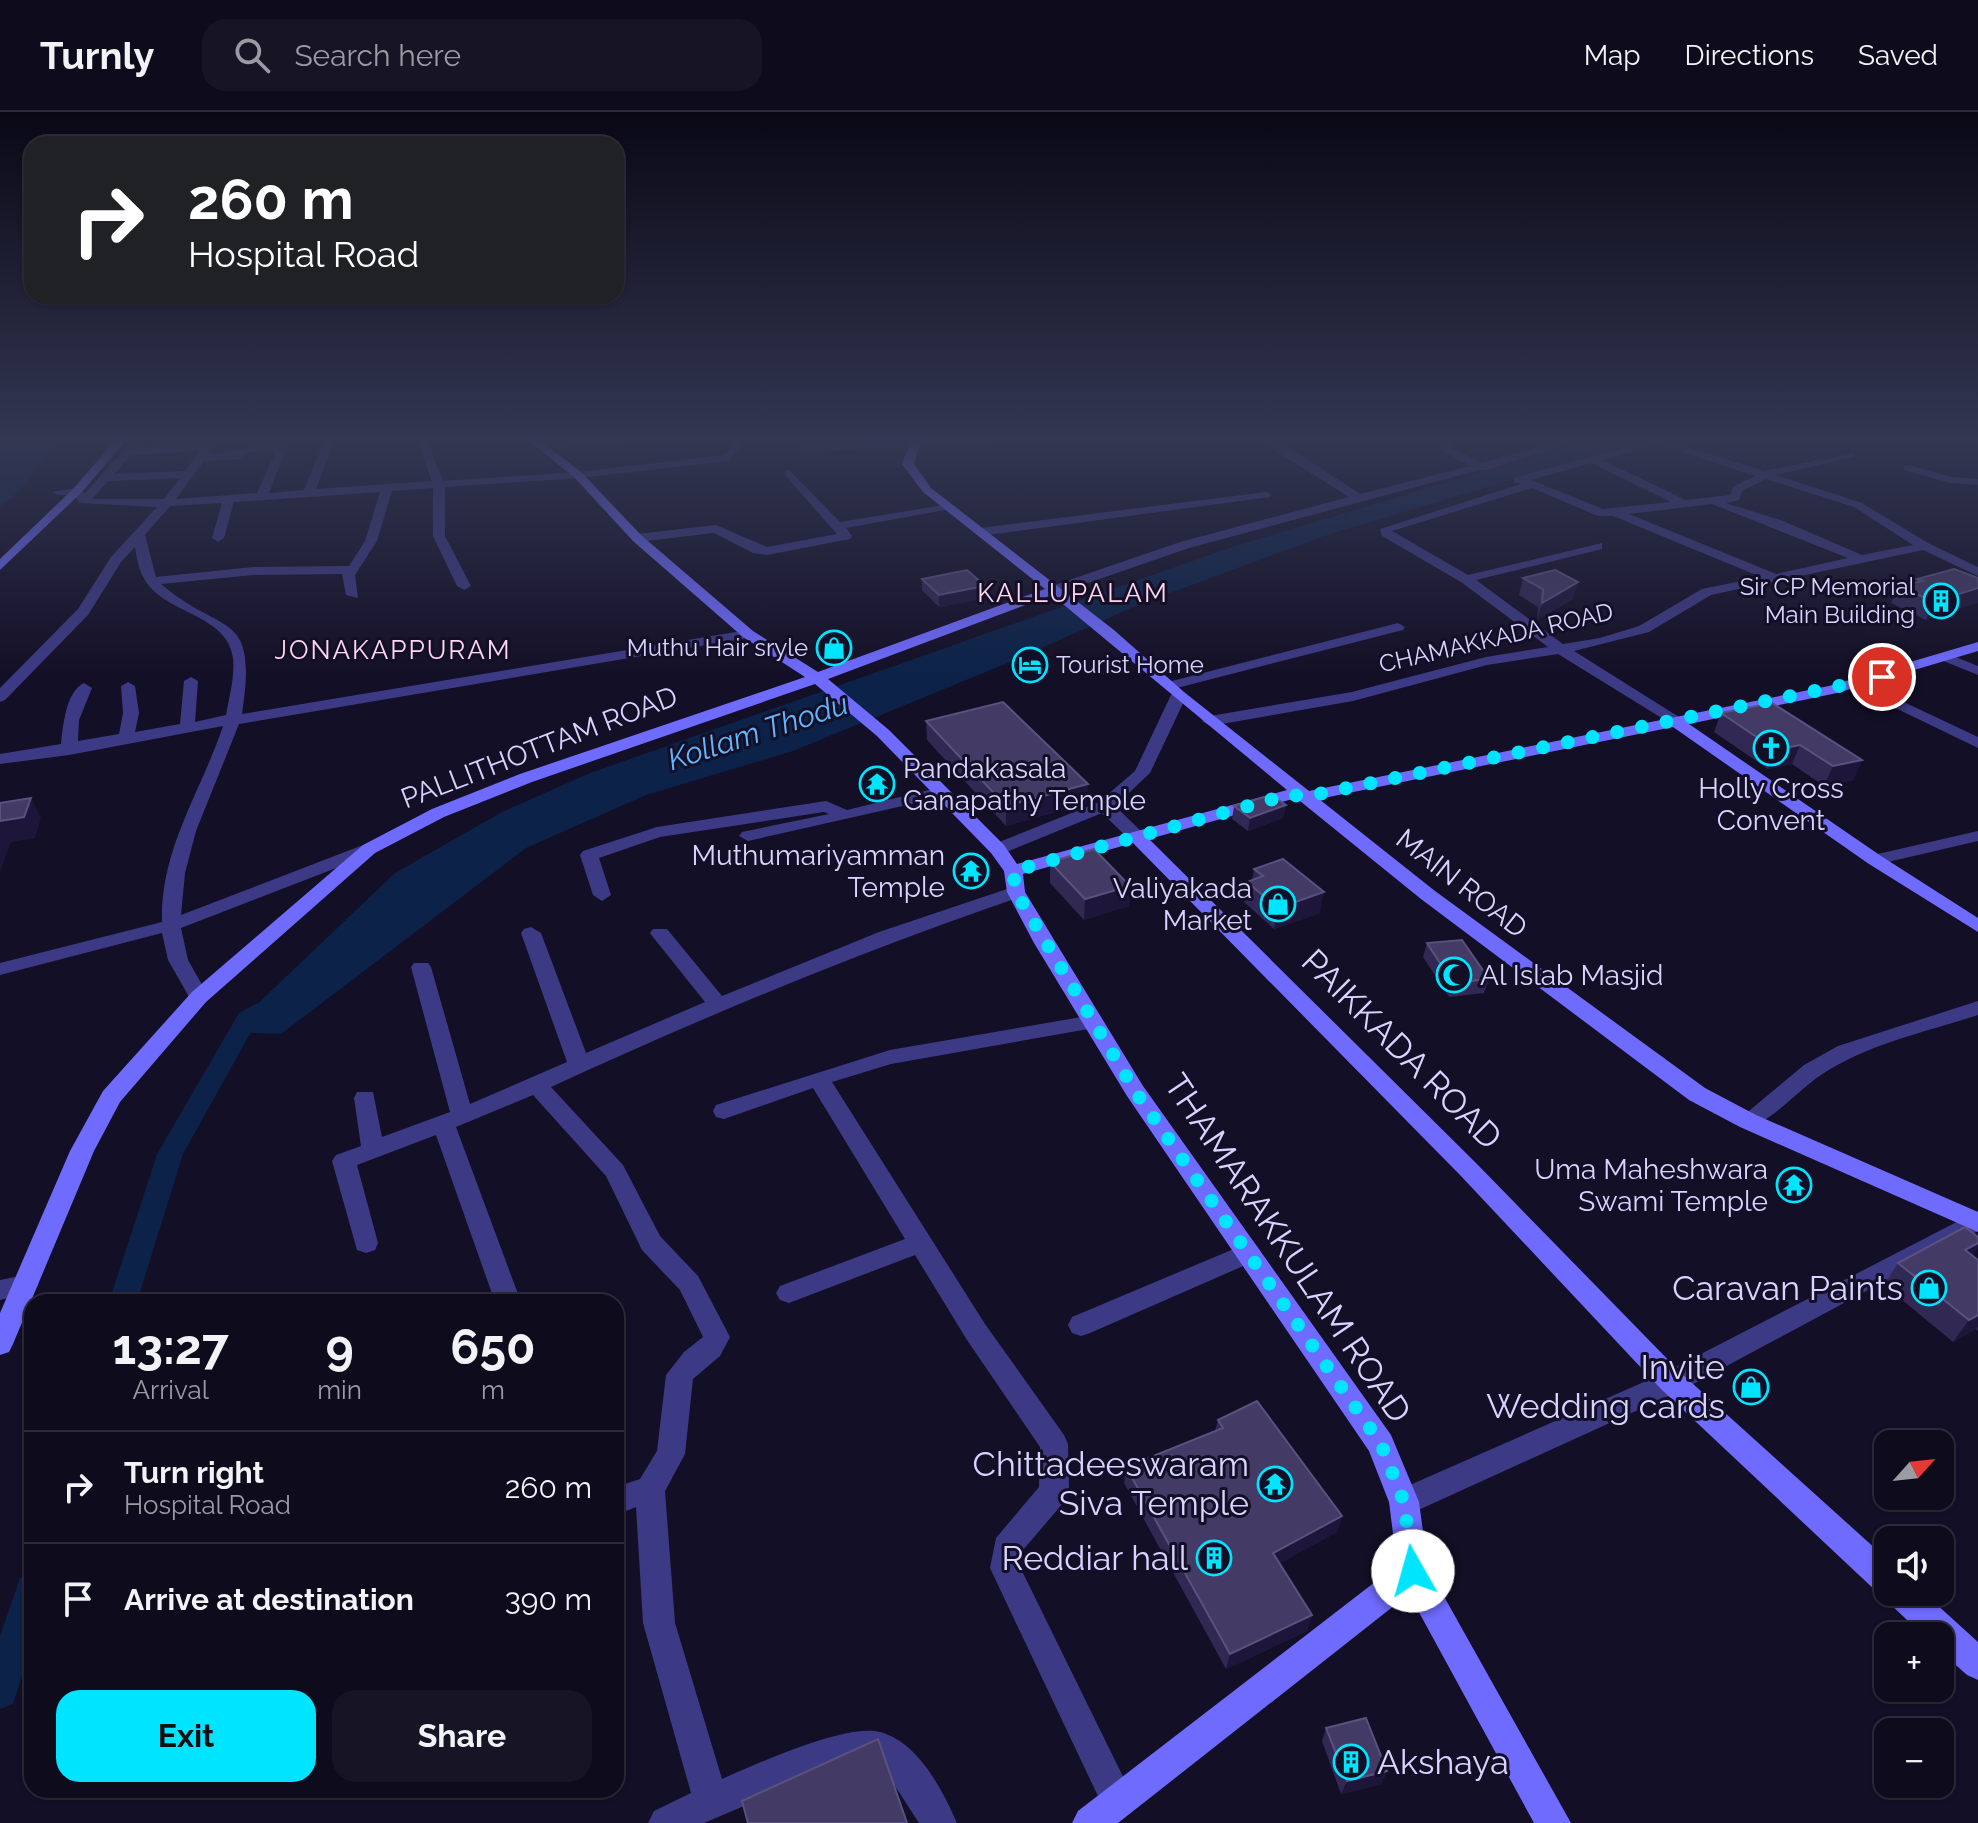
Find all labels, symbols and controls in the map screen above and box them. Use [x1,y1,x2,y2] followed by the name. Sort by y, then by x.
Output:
[202,19,762,91] search box
[40,33,154,78] text: Turnly
[230,33,274,77] icon: search
[294,38,461,73] text: Search here
[1584,39,1641,72] text: Map
[1685,39,1814,72] text: Directions
[1858,39,1938,72] text: Saved
[188,166,354,232] text: 260 m
[56,168,160,272] icon: right
[188,233,419,275] text: Hospital Road
[1740,572,1915,629] place label: Sir CP Memorial Main Building
[977,578,1169,608] district label: KALLUPALAM
[1922,582,1960,620] building icon: Sir CP Memorial Main Building
[1376,596,1616,679] street label: CHAMAKKADA ROAD
[815,629,853,667] shop icon: Muthu Hair sryle
[627,633,808,662] place label: Muthu Hair sryle
[274,635,512,665] district label: JONAKAPPURAM
[1848,643,1916,711] pin
[1011,646,1049,684] hotel icon: Tourist Home
[1056,650,1204,679] place label: Tourist Home
[1860,655,1904,699] icon: arrive
[396,680,682,815] street label: PALLITHOTTAM ROAD
[663,686,853,777] water label: Kollam Thodu
[1752,729,1790,767] church icon: Holly Cross Convent
[903,752,1146,817] place label: Pandakasala Ganapathy Temple
[858,765,896,803] temple icon: Pandakasala Ganapathy Temple
[1698,772,1844,837] place label: Holly Cross Convent
[1390,822,1534,945] street label: MAIN ROAD
[691,839,945,904] place label: Muthumariyamman Temple
[952,852,990,890] temple icon: Muthumariyamman Temple
[1113,872,1253,937] place label: Valiyakada Market
[1259,885,1297,923] shop icon: Valiyakada Market
[1294,941,1510,1157] street label: PAIKKADA ROAD
[1435,956,1473,994] mosque icon: Al Islab Masjid
[1480,959,1663,992] place label: Al Islab Masjid
[1156,1066,1420,1430] street label: THAMARAKKULAM ROAD
[1534,1153,1768,1218] place label: Uma Maheshwara Swami Temple
[1775,1166,1813,1204] temple icon: Uma Maheshwara Swami Temple
[1672,1268,1903,1308] place label: Caravan Paints
[1910,1269,1948,1307] shop icon: Caravan Paints
[112,1319,229,1375] text: 13:27
[325,1319,354,1375] text: 9
[450,1319,536,1375] text: 650
[1486,1347,1725,1426] place label: Invite Wedding cards
[1732,1368,1770,1406] shop icon: Invite Wedding cards
[132,1375,209,1405] text: Arrival
[317,1375,362,1405] text: min
[481,1375,505,1405] text: m
[1874,1430,1954,1510] north arrow
[1874,1430,1954,1798] map controls
[973,1444,1249,1523] place label: Chittadeeswaram Siva Temple
[124,1455,264,1490] text: Turn right
[56,1465,100,1509] icon: right
[1256,1465,1294,1503] temple icon: Chittadeeswaram Siva Temple
[505,1470,592,1505] text: 260 m
[124,1490,291,1520] text: Hospital Road
[1874,1526,1954,1606] button: sound
[1371,1529,1455,1613] position arrow
[1002,1538,1189,1578] place label: Reddiar hall
[1195,1539,1233,1577] building icon: Reddiar hall
[56,1577,100,1621] icon: arrive
[124,1582,414,1617] text: Arrive at destination
[505,1582,592,1617] text: 390 m
[1874,1622,1954,1702] button: +
[56,1690,316,1782] button: Exit
[332,1690,592,1782] button: Share
[1874,1718,1954,1798] button: −
[1377,1742,1509,1782] place label: Akshaya
[1332,1743,1370,1781] building icon: Akshaya

